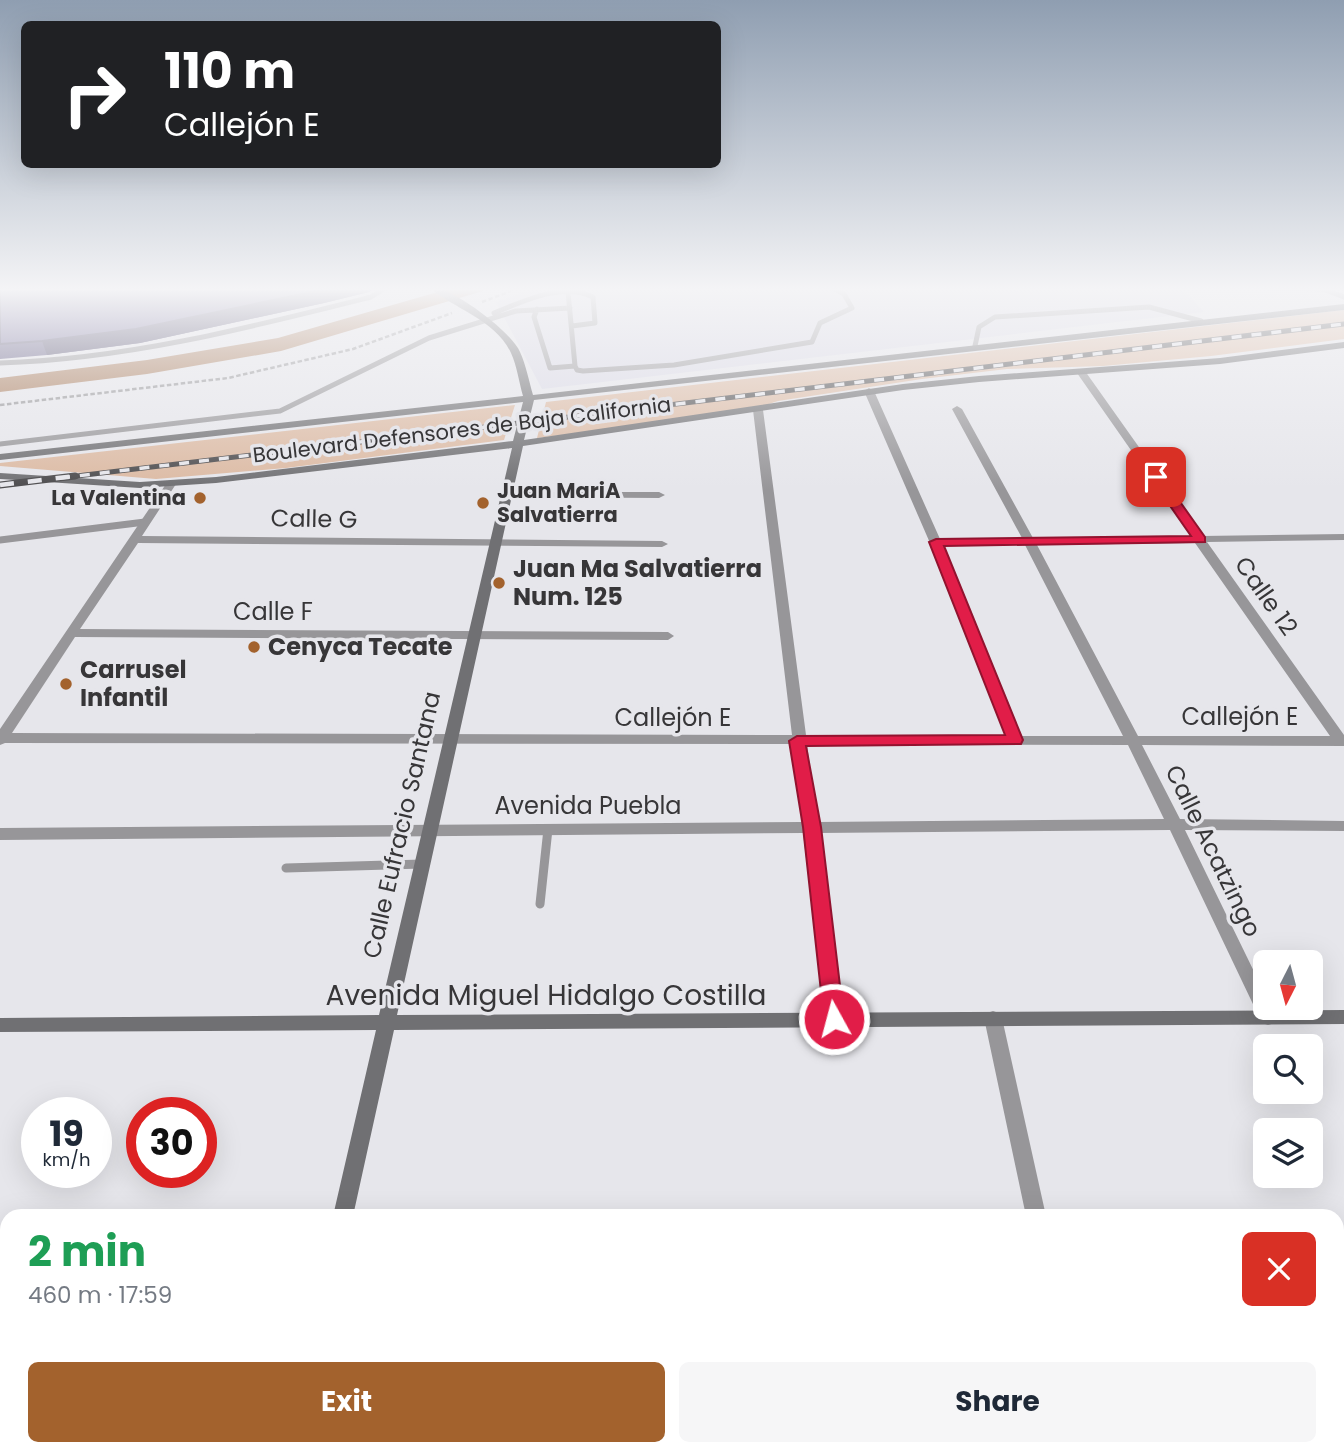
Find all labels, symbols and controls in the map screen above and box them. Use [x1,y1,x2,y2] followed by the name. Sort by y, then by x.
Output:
[164,37,295,105] text: 110 m
[49,49,140,140] icon: right
[164,102,320,147] text: Callejón E
[251,389,673,470] street label: Boulevard Defensores de Baja California
[1126,447,1186,507] pin
[1137,458,1175,496] icon: arrive
[497,476,621,529] place label: Juan MariA Salvatierra
[51,483,186,512] place label: La Valentina
[192,490,208,506] marker: La Valentina
[475,495,491,511] marker: Juan MariA Salvatierra
[270,501,358,536] street label: Calle G
[1227,550,1306,642] street label: Calle 12
[513,552,762,613] place label: Juan Ma Salvatierra Num. 125
[491,575,507,591] marker: Juan Ma Salvatierra Num. 125
[233,595,313,628] street label: Calle F
[268,630,453,663] place label: Cenyca Tecate
[246,639,262,655] marker: Cenyca Tecate
[80,653,187,714] place label: Carrusel Infantil
[58,676,74,692] marker: Carrusel Infantil
[355,688,448,962] street label: Calle Eufracio Santana
[1182,700,1298,733] street label: Callejón E
[615,701,731,734] street label: Callejón E
[1158,759,1269,942] street label: Calle Acatzingo
[494,789,682,822] street label: Avenida Puebla
[1253,950,1323,1020] north arrow
[1253,950,1323,1188] map controls
[326,976,766,1015] street label: Avenida Miguel Hidalgo Costilla
[797,982,871,1056] position arrow
[1253,1034,1323,1104] button: search
[126,1097,217,1188] speed limit sign: 30
[49,1109,84,1158] text: 19
[1253,1118,1323,1188] button: layers
[43,1147,90,1172] text: km/h
[28,1222,146,1281] text: 2 min
[1242,1232,1316,1306] button: close
[28,1279,172,1311] text: 460 m · 17:59
[28,1362,665,1442] button: Exit
[679,1362,1316,1442] button: Share

